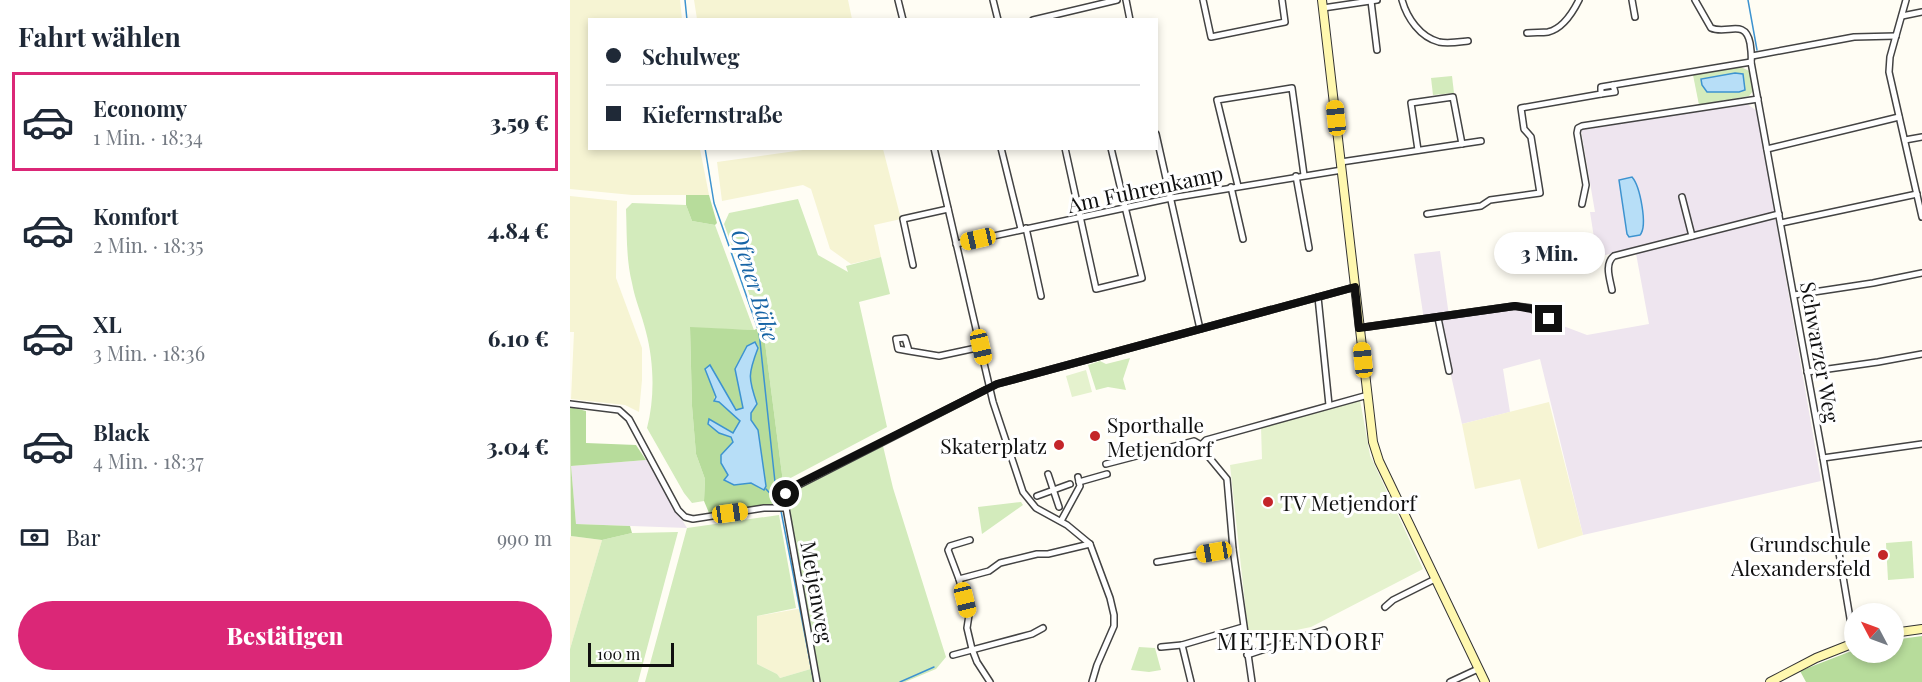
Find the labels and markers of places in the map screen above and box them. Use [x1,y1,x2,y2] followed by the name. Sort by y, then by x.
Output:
[1107,410,1214,462] place label: Sporthalle Metjendorf
[1088,429,1102,443] marker: Sporthalle Metjendorf
[940,431,1047,459] place label: Skaterplatz
[1052,438,1066,452] marker: Skaterplatz
[1280,488,1418,516] place label: TV Metjendorf
[1261,495,1275,509] marker: TV Metjendorf
[1730,529,1871,581] place label: Grundschule Alexandersfeld
[1876,548,1890,562] marker: Grundschule Alexandersfeld

